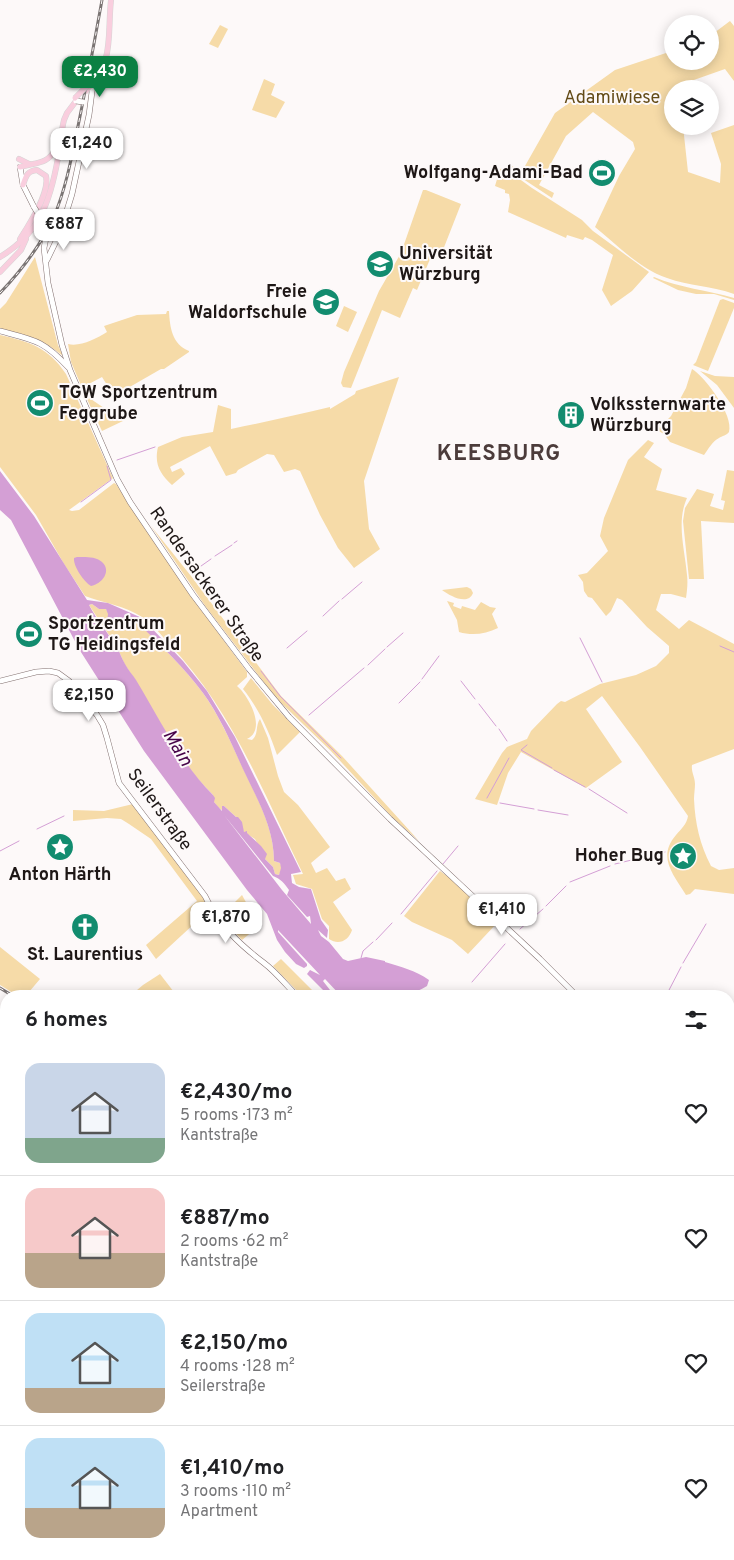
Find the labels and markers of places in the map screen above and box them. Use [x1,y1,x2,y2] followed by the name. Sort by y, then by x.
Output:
[59,56,141,98] pin: €2,430
[46,128,128,170] pin: €1,240
[587,158,617,188] sports icon: Wolfgang-Adami-Bad
[404,162,583,185] place label: Wolfgang-Adami-Bad
[34,208,94,251] pin: €887
[399,243,493,287] place label: Universität Würzburg
[365,249,395,279] school or university icon: Universität Würzburg
[188,281,307,325] place label: Freie Waldorfschule
[311,287,341,317] school or university icon: Freie Waldorfschule
[59,382,218,426] place label: TGW Sportzentrum Feggrube
[25,388,55,418] sports icon: TGW Sportzentrum Feggrube
[590,394,726,438] place label: Volkssternwarte Würzburg
[556,400,586,430] building icon: Volkssternwarte Würzburg
[48,613,180,657] place label: Sportzentrum TG Heidingsfeld
[14,619,44,649] sports icon: Sportzentrum TG Heidingsfeld
[48,680,130,722] pin: €2,150
[45,832,75,862] place icon: Anton Härth
[668,841,698,871] place icon: Hoher Bug
[575,845,664,868] place label: Hoher Bug
[9,864,111,887] place label: Anton Härth
[461,894,543,936] pin: €1,410
[185,902,267,944] pin: €1,870
[70,912,100,942] church icon: St. Laurentius
[27,944,143,967] place label: St. Laurentius

